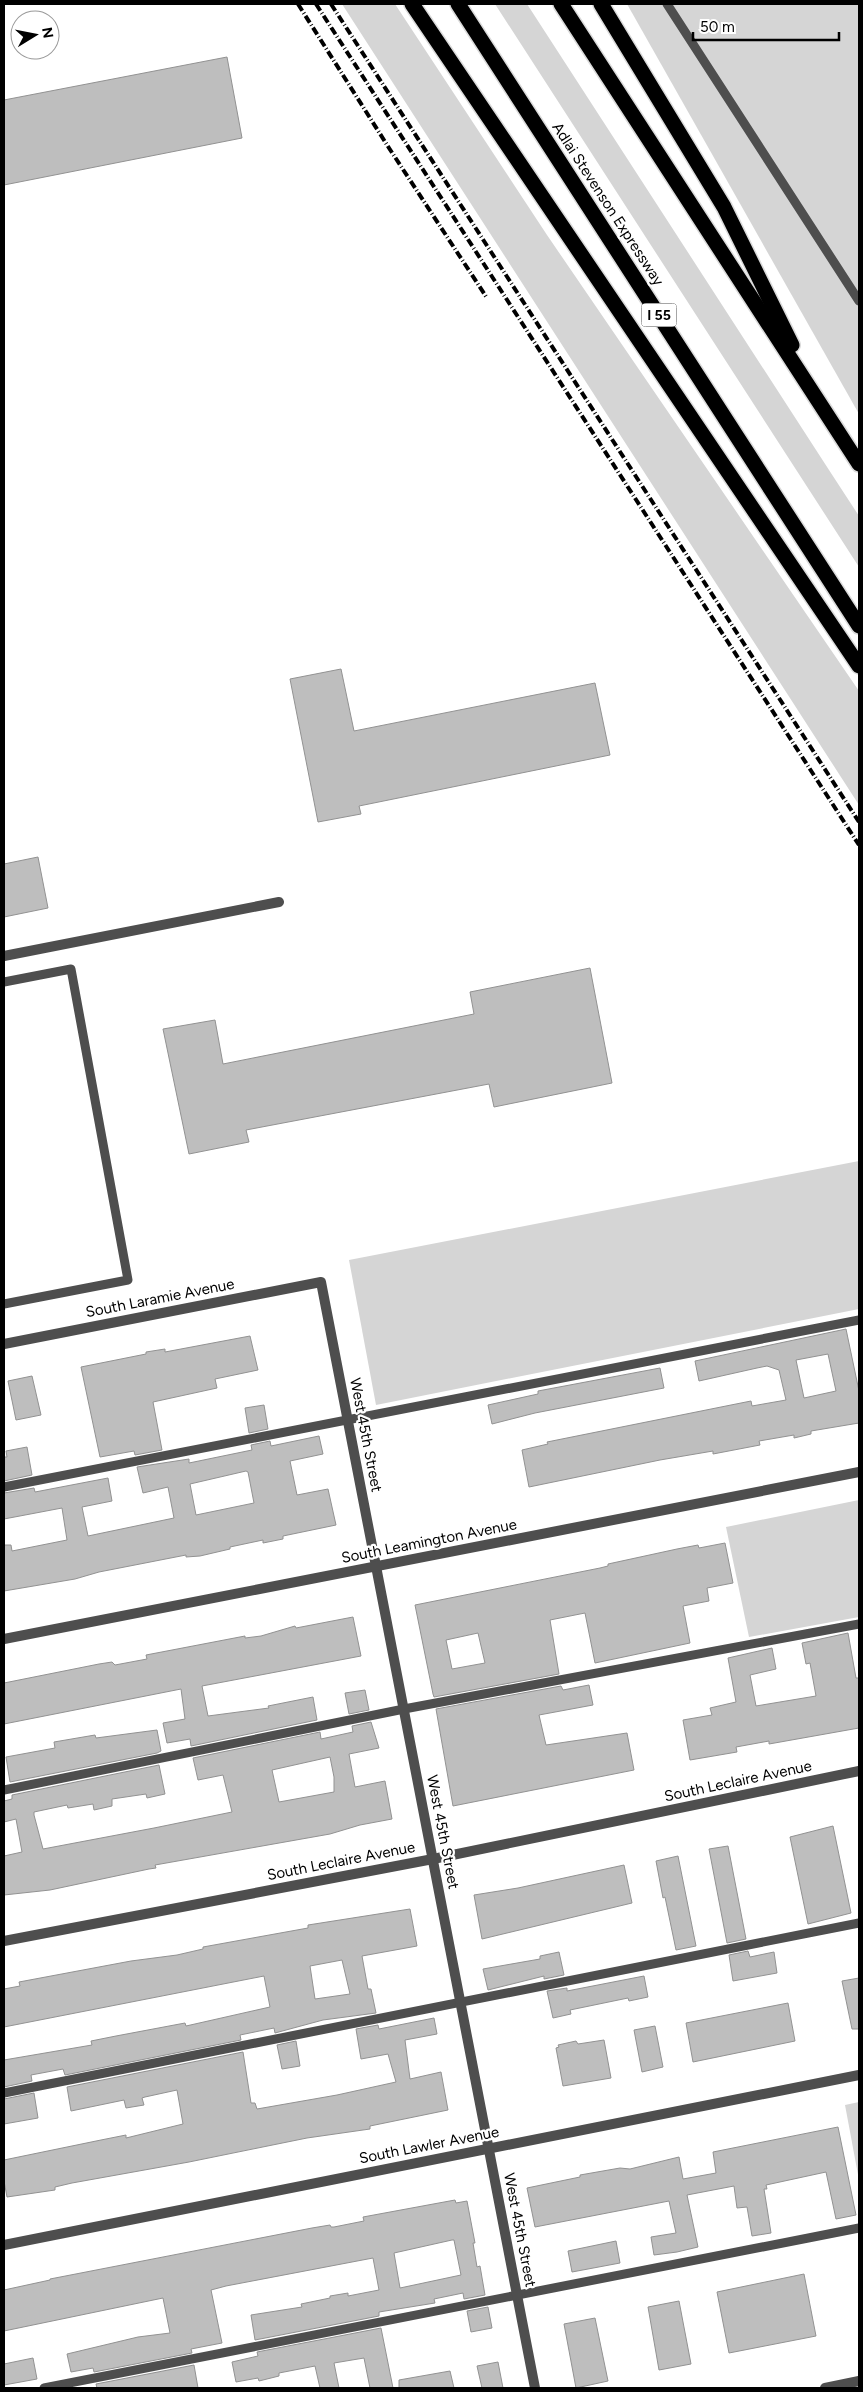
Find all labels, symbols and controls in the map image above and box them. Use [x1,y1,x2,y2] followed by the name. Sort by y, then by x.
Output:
[10,10,60,60] north arrow
[693,10,839,42] scale bar
[700,18,735,36] text: 50 m
[38,26,57,40] text: N
[548,119,668,289] street label: Adlai Stevenson Expressway
[642,304,676,326] road number: I 55
[84,1275,236,1321] street label: South Laramie Avenue
[346,1376,386,1494] street label: West 45th Street
[340,1515,518,1567] street label: South Leamington Avenue
[663,1757,813,1805] street label: South Leclaire Avenue
[423,1773,463,1891] street label: West 45th Street
[266,1838,416,1884] street label: South Leclaire Avenue
[358,2123,500,2167] street label: South Lawler Avenue
[500,2171,540,2289] street label: West 45th Street

